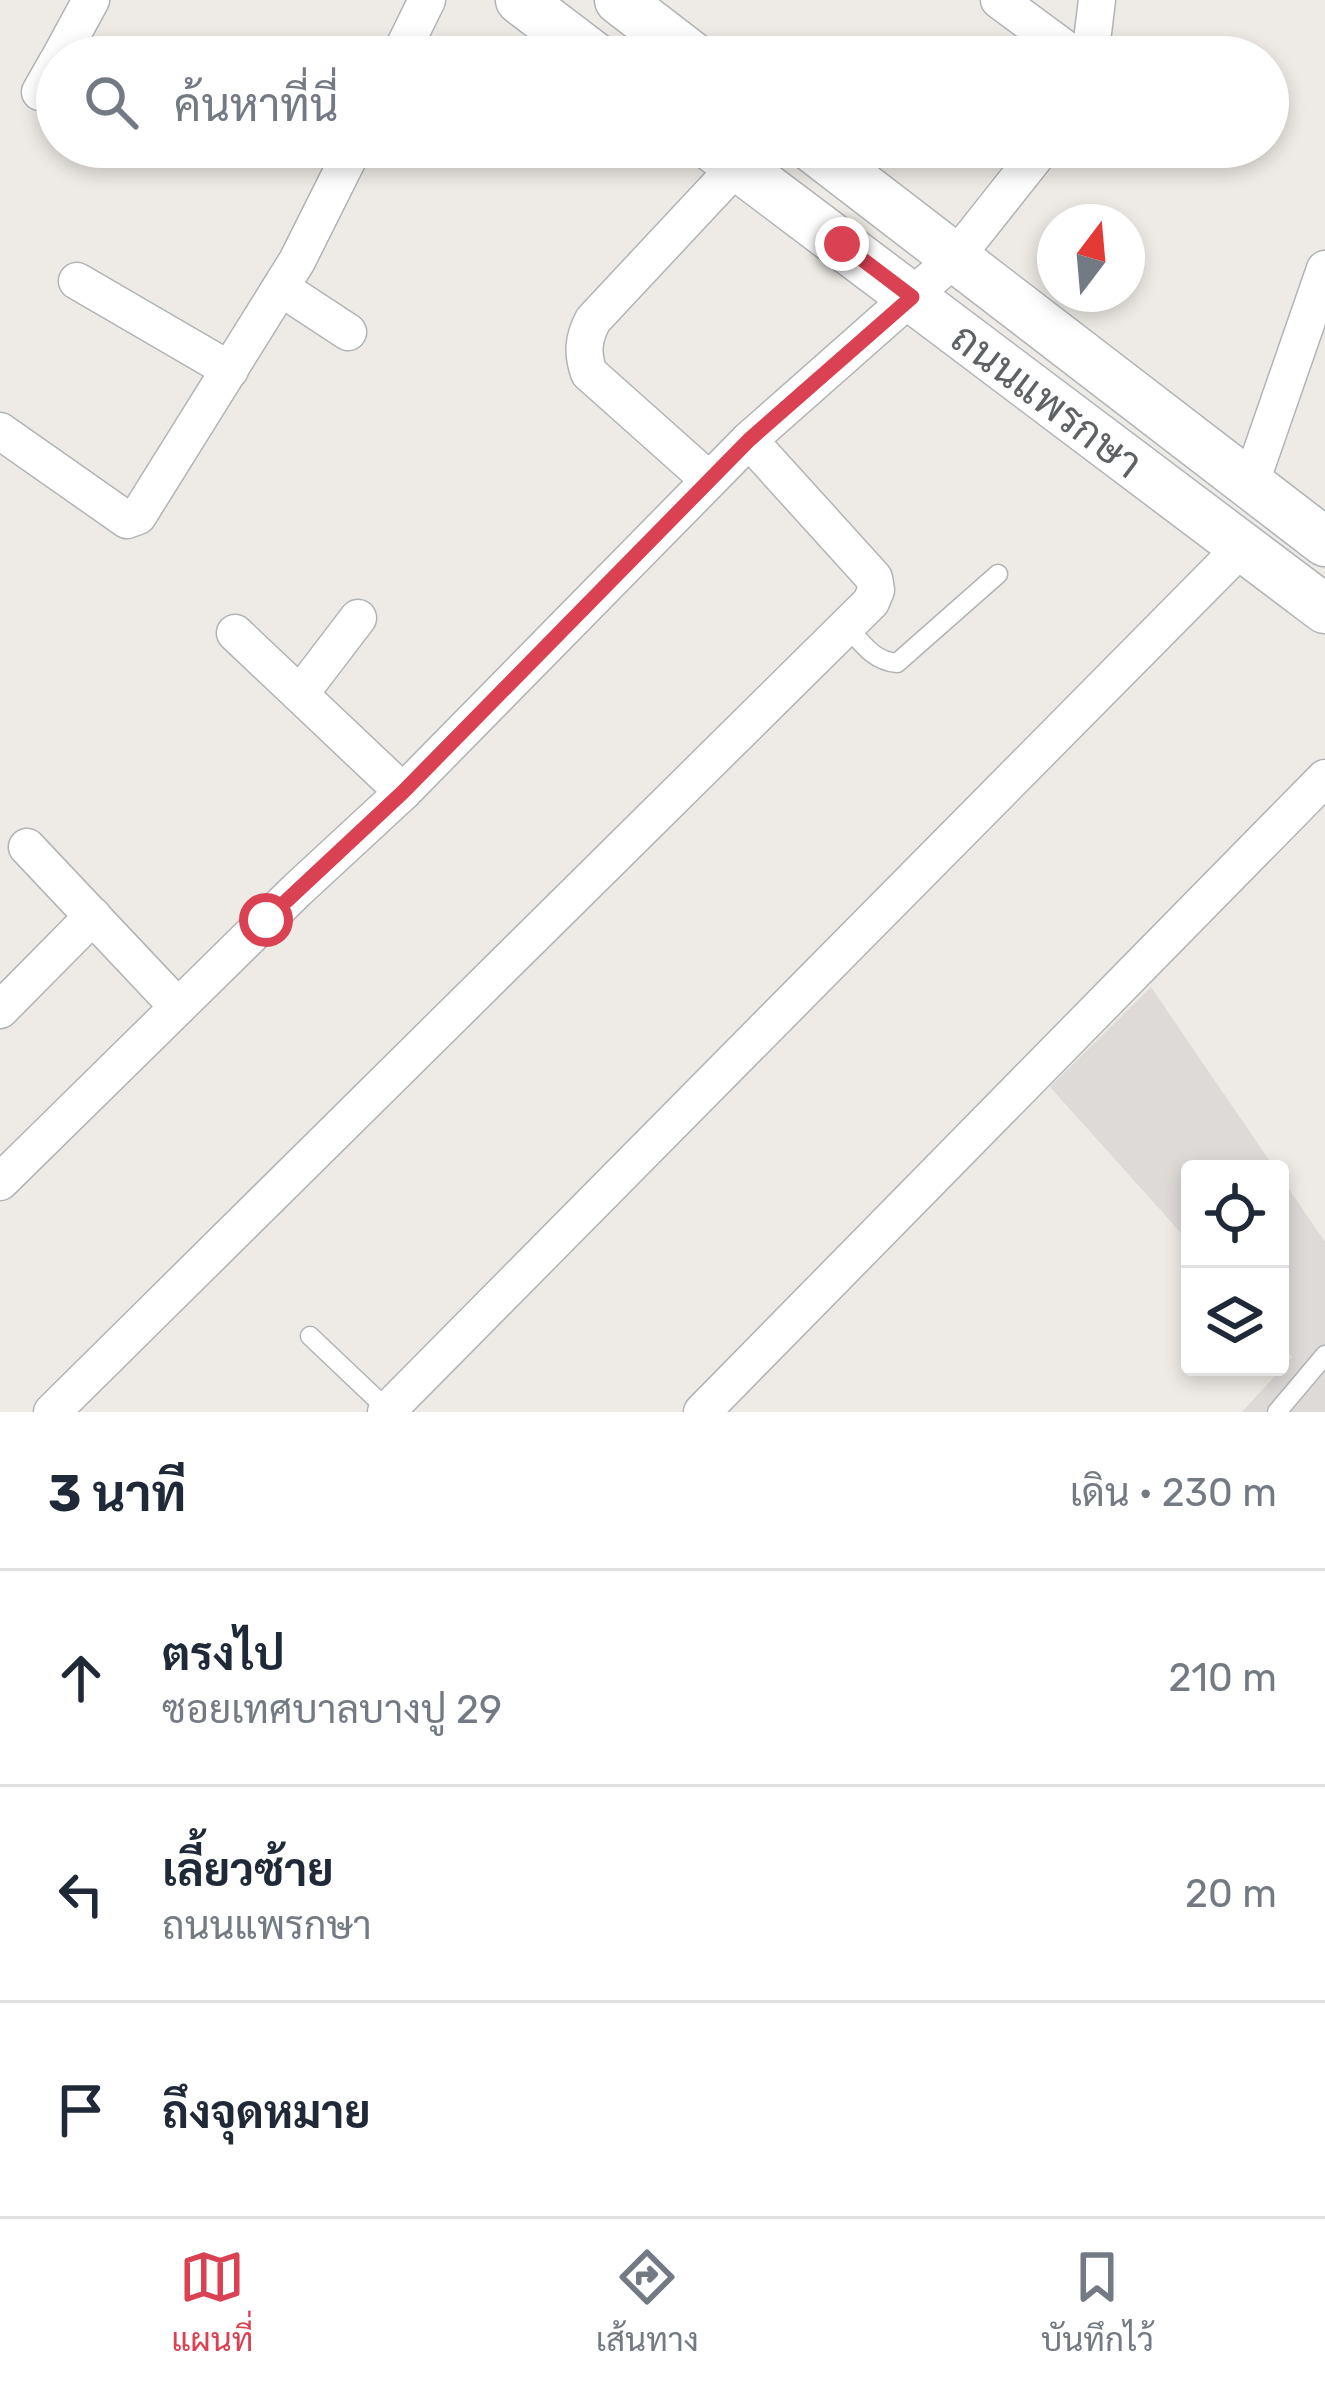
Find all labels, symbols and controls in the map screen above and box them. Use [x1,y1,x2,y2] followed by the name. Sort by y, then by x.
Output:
[36,36,1289,168] search box
[78,69,144,135] icon: search
[174,79,338,132] text: ค้นหาที่นี่
[1037,204,1145,312] north arrow
[815,217,869,271] route end
[941,313,1152,489] street label: ถนนแพรกษา
[239,893,293,947] route start
[1181,1160,1289,1376] map controls
[1181,1160,1289,1268] button: locate
[1181,1268,1289,1376] button: layers
[48,1463,186,1524] text: 3 นาที
[1070,1470,1277,1516] text: เดิน · 230 m
[162,1628,285,1681] text: ตรงไป
[48,1645,114,1711] icon: ahead
[1168,1655,1277,1701] text: 210 m
[162,1687,502,1733] text: ซอยเทศบาลบางปู 29
[162,1844,334,1897] text: เลี้ยวซ้าย
[48,1861,114,1927] icon: left
[1185,1871,1277,1917] text: 20 m
[162,1903,372,1949] text: ถนนแพรกษา
[48,2077,114,2143] icon: arrive
[162,2086,371,2139] text: ถึงจุดหมาย
[171,2244,253,2359] tab: แผนที่
[596,2244,699,2359] tab: เส้นทาง
[1041,2244,1154,2359] tab: บันทึกไว้

